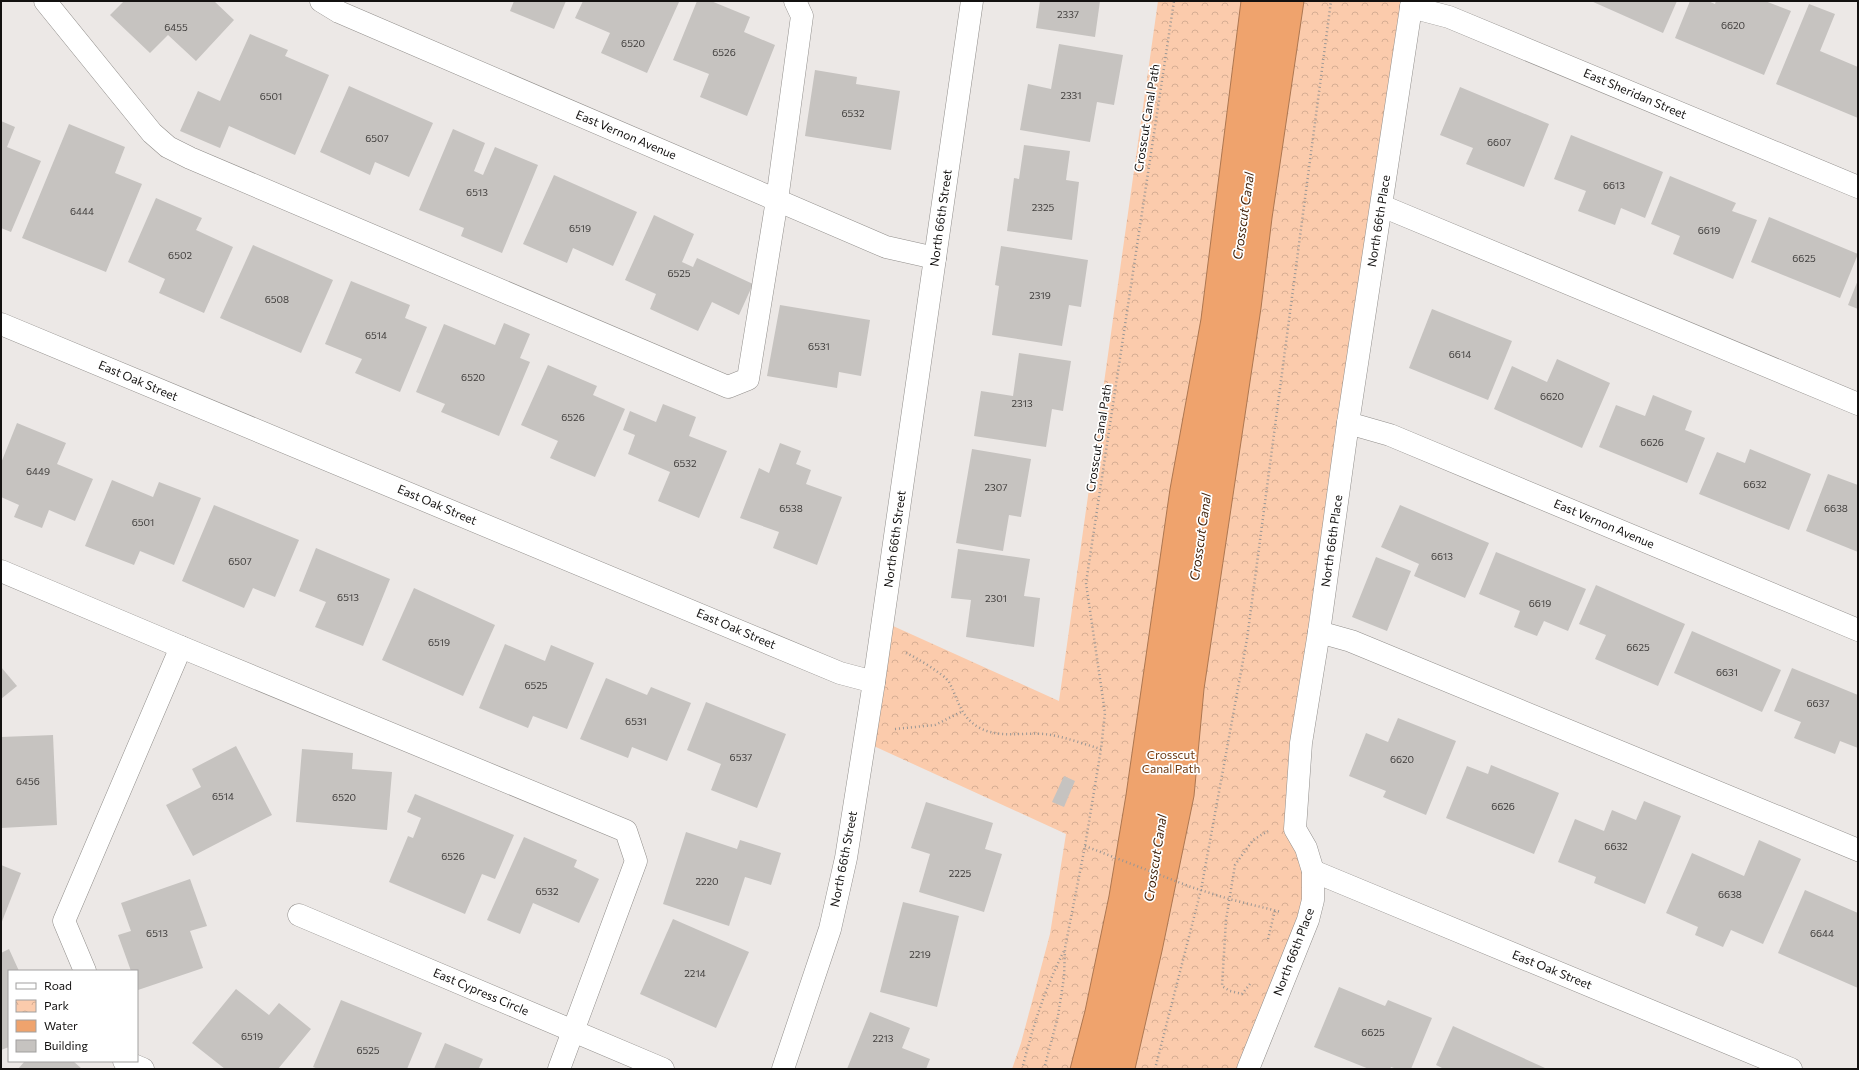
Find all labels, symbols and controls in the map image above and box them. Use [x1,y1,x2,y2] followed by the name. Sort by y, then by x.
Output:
[1057,8,1079,20] house number: 2337
[1721,19,1745,31] house number: 6620
[164,21,188,33] house number: 6455
[621,37,645,49] house number: 6520
[712,46,736,58] house number: 6526
[1131,63,1161,173] street label: Crosscut Canal Path
[1582,65,1689,121] street label: East Sheridan Street
[1060,89,1082,101] house number: 2331
[260,90,282,102] house number: 6501
[574,107,679,162] street label: East Vernon Avenue
[841,107,865,119] house number: 6532
[365,132,389,144] house number: 6507
[1487,136,1511,148] house number: 6607
[926,168,954,267] street label: North 66th Street
[1229,171,1257,261] water label: Crosscut Canal
[1364,174,1392,268] street label: North 66th Place
[1603,179,1625,191] house number: 6613
[466,186,488,198] house number: 6513
[1032,201,1055,213] house number: 2325
[70,205,94,217] house number: 6444
[569,222,591,234] house number: 6519
[1698,224,1720,236] house number: 6619
[168,249,192,261] house number: 6502
[1792,252,1816,264] house number: 6625
[667,267,691,279] house number: 6525
[1029,289,1051,301] house number: 2319
[265,293,289,305] house number: 6508
[365,329,387,341] house number: 6514
[808,340,830,352] house number: 6531
[1449,348,1471,360] house number: 6614
[97,357,180,403] street label: East Oak Street
[461,371,485,383] house number: 6520
[1083,383,1113,493] street label: Crosscut Canal Path
[1540,390,1564,402] house number: 6620
[1011,397,1033,409] house number: 2313
[561,411,585,423] house number: 6526
[1640,436,1664,448] house number: 6626
[673,457,697,469] house number: 6532
[26,465,50,477] house number: 6449
[1743,478,1767,490] house number: 6632
[396,481,479,527] street label: East Oak Street
[984,481,1008,493] house number: 2307
[880,489,908,588] street label: North 66th Street
[1186,492,1214,582] water label: Crosscut Canal
[1318,494,1344,588] street label: North 66th Place
[1552,496,1657,551] street label: East Vernon Avenue
[779,502,803,514] house number: 6538
[1824,502,1848,514] house number: 6638
[132,516,154,528] house number: 6501
[1431,550,1453,562] house number: 6613
[228,555,252,567] house number: 6507
[337,591,359,603] house number: 6513
[985,592,1007,604] house number: 2301
[1529,597,1551,609] house number: 6619
[695,605,778,651] street label: East Oak Street
[428,636,450,648] house number: 6519
[1626,641,1650,653] house number: 6625
[1716,666,1738,678] house number: 6631
[524,679,548,691] house number: 6525
[1806,697,1830,709] house number: 6637
[625,715,647,727] house number: 6531
[1142,747,1200,775] park label: Crosscut Canal Path
[730,751,752,763] house number: 6537
[1390,753,1414,765] house number: 6620
[16,775,40,787] house number: 6456
[212,790,234,802] house number: 6514
[332,791,356,803] house number: 6520
[1491,800,1515,812] house number: 6626
[827,809,859,908] street label: North 66th Street
[1140,813,1170,903] water label: Crosscut Canal
[1604,840,1628,852] house number: 6632
[441,850,465,862] house number: 6526
[949,867,971,879] house number: 2225
[695,875,719,887] house number: 2220
[535,885,559,897] house number: 6532
[1718,888,1742,900] house number: 6638
[1270,906,1316,998] street label: North 66th Place
[146,927,168,939] house number: 6513
[1810,927,1834,939] house number: 6644
[1510,947,1594,991] street label: East Oak Street
[909,948,931,960] house number: 2219
[431,965,531,1018] street label: East Cypress Circle
[684,967,706,979] house number: 2214
[8,970,138,1062] legend
[44,978,72,992] text: Road
[44,998,70,1012] text: Park
[44,1018,78,1032] text: Water
[1361,1026,1385,1038] house number: 6625
[241,1030,263,1042] house number: 6519
[872,1032,894,1044] house number: 2213
[44,1038,88,1052] text: Building
[356,1044,380,1056] house number: 6525

